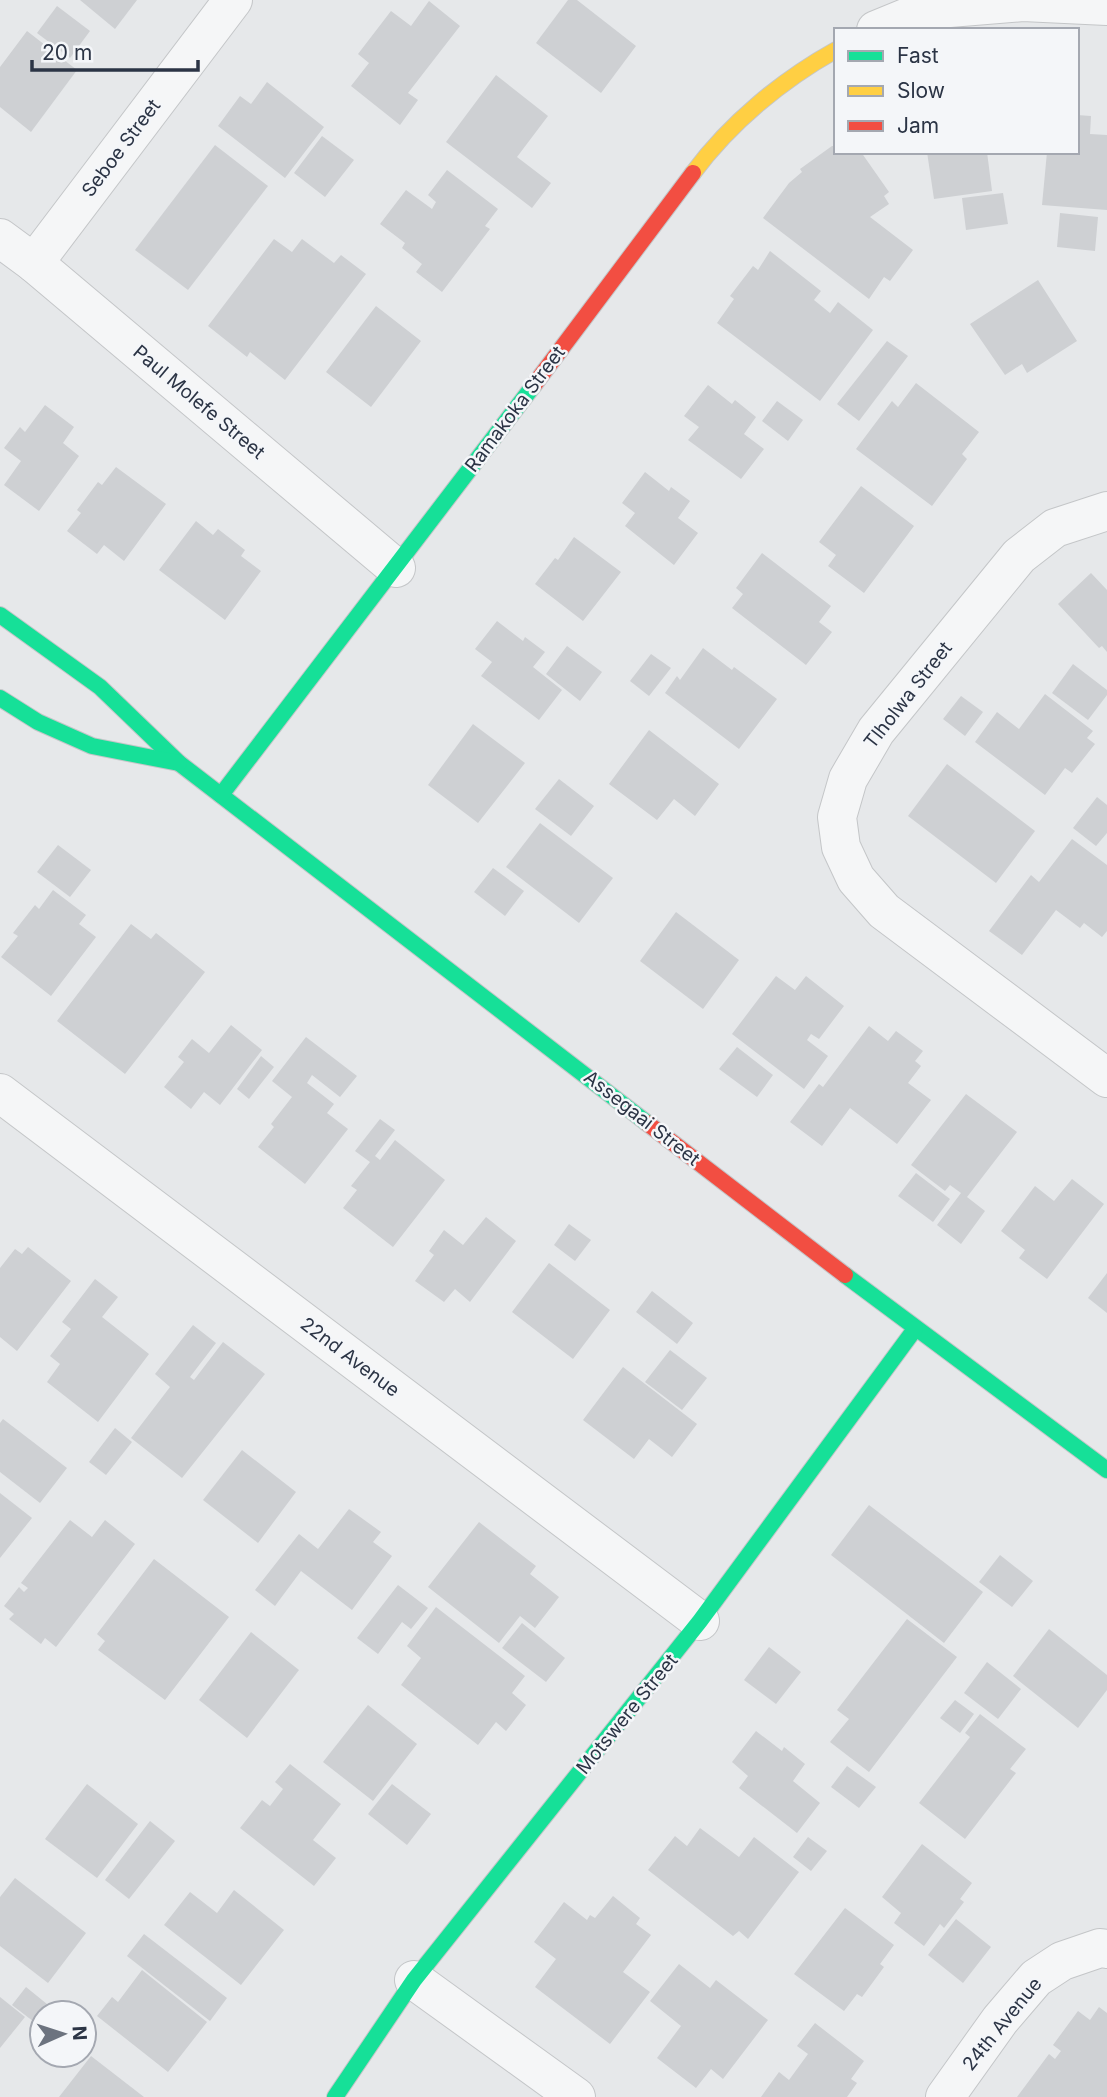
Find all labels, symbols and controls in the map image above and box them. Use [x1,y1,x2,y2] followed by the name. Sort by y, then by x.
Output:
[32,28,198,72] scale bar
[834,28,1079,154] legend
[42,40,92,65] text: 20 m
[897,43,939,68] text: Fast
[897,78,945,103] text: Slow
[77,95,165,201] street label: Seboe Street
[897,113,939,138] text: Jam
[129,340,269,464] street label: Paul Molefe Street
[460,342,570,476] street label: Ramakoka Street
[859,637,957,753] street label: Tlholwa Street
[579,1066,705,1170] street label: Assegaai Street
[296,1312,404,1402] street label: 22nd Avenue
[572,1649,682,1779] street label: Motswere Street
[957,1973,1047,2075] street label: 24th Avenue
[28,1999,98,2069] north arrow
[68,2025,91,2041] text: N

